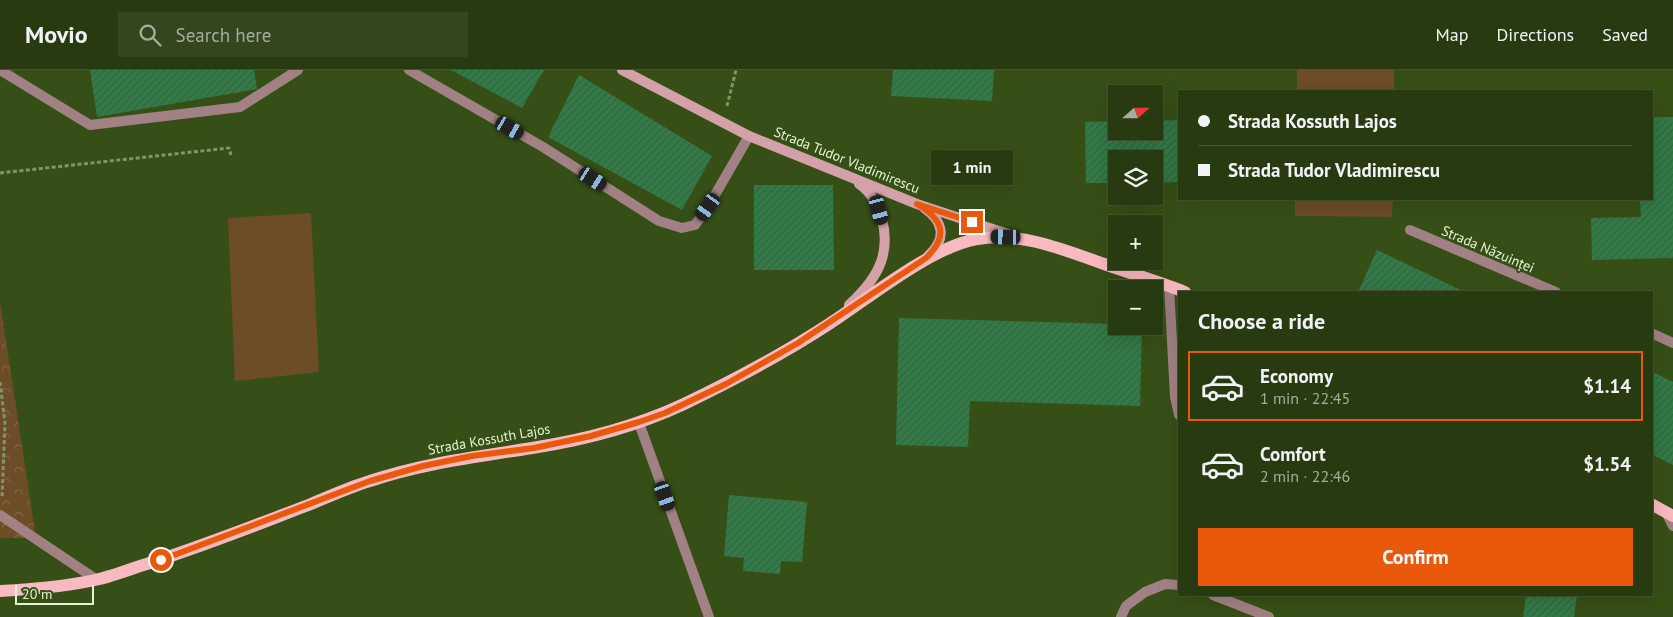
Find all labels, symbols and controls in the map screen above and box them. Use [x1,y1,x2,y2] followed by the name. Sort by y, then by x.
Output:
[118,12,468,57] search box
[25,19,88,50] text: Movio
[136,21,164,49] icon: search
[176,23,271,47] text: Search here
[1436,23,1468,46] text: Map
[1496,23,1574,46] text: Directions
[1602,23,1648,46] text: Saved
[1108,85,1162,140] north arrow
[1108,85,1163,335] map controls
[1228,109,1397,133] text: Strada Kossuth Lajos
[493,114,526,142] car
[771,123,923,197] street label: Strada Tudor Vladimirescu
[931,150,1013,184] callout: 1 min
[1108,150,1163,205] button: layers
[952,157,992,177] text: 1 min
[1228,158,1440,182] text: Strada Tudor Vladimirescu
[576,165,609,193] car
[693,190,722,224] car
[867,194,890,226] car
[961,211,983,233] route end
[1108,215,1163,270] button: +
[1439,221,1537,277] street label: Strada Năzuinței
[990,229,1021,245] car
[1108,280,1163,335] button: −
[1198,307,1325,335] text: Choose a ride
[1200,364,1245,409] icon: car
[1260,364,1333,388] text: Economy
[1583,374,1631,398] text: $1.14
[1260,388,1350,408] text: 1 min · 22:45
[426,419,552,459] street label: Strada Kossuth Lajos
[1200,442,1245,487] icon: car
[1260,442,1326,466] text: Comfort
[1583,452,1631,476] text: $1.54
[1260,466,1350,486] text: 2 min · 22:46
[653,479,676,513] car
[1198,528,1633,586] button: Confirm
[150,549,172,571] route start
[15,582,94,605] scale bar
[22,585,52,603] text: 20 m

